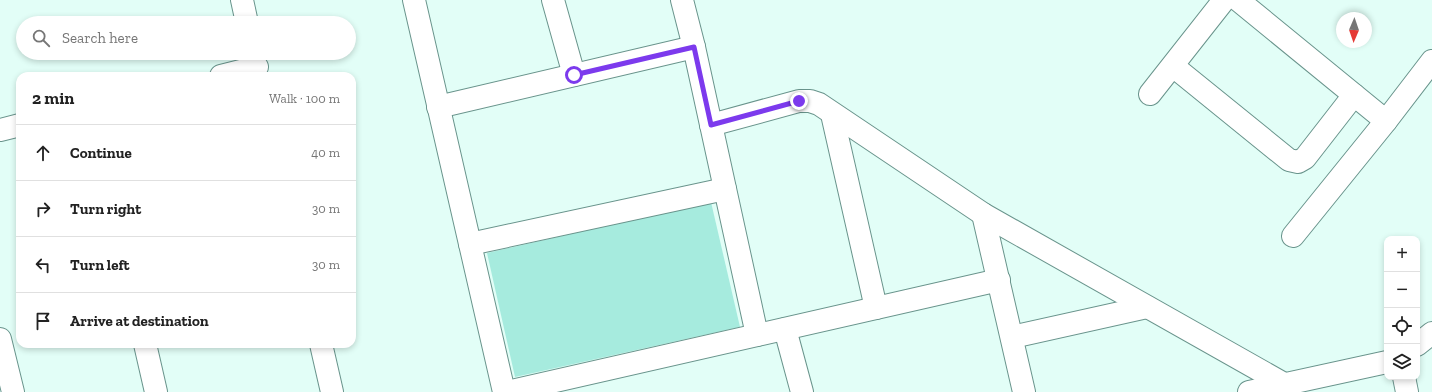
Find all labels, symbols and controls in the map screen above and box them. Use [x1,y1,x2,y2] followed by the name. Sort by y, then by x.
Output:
[1336,12,1372,48] north arrow
[16,16,356,60] search box
[30,27,52,49] icon: search
[62,29,138,47] text: Search here
[565,66,583,84] route start
[32,88,74,108] text: 2 min
[269,91,340,106] text: Walk · 100 m
[790,92,808,110] route end
[32,142,54,164] icon: ahead
[70,144,132,162] text: Continue
[311,145,340,160] text: 40 m
[32,198,54,220] icon: right
[70,200,141,218] text: Turn right
[312,201,340,216] text: 30 m
[1384,236,1420,380] map controls
[1384,236,1420,272] button: +
[32,254,54,276] icon: left
[70,256,130,274] text: Turn left
[312,257,340,272] text: 30 m
[1384,272,1420,308] button: −
[1384,308,1420,344] button: locate
[32,310,54,332] icon: arrive
[70,312,209,330] text: Arrive at destination
[1384,344,1420,380] button: layers

